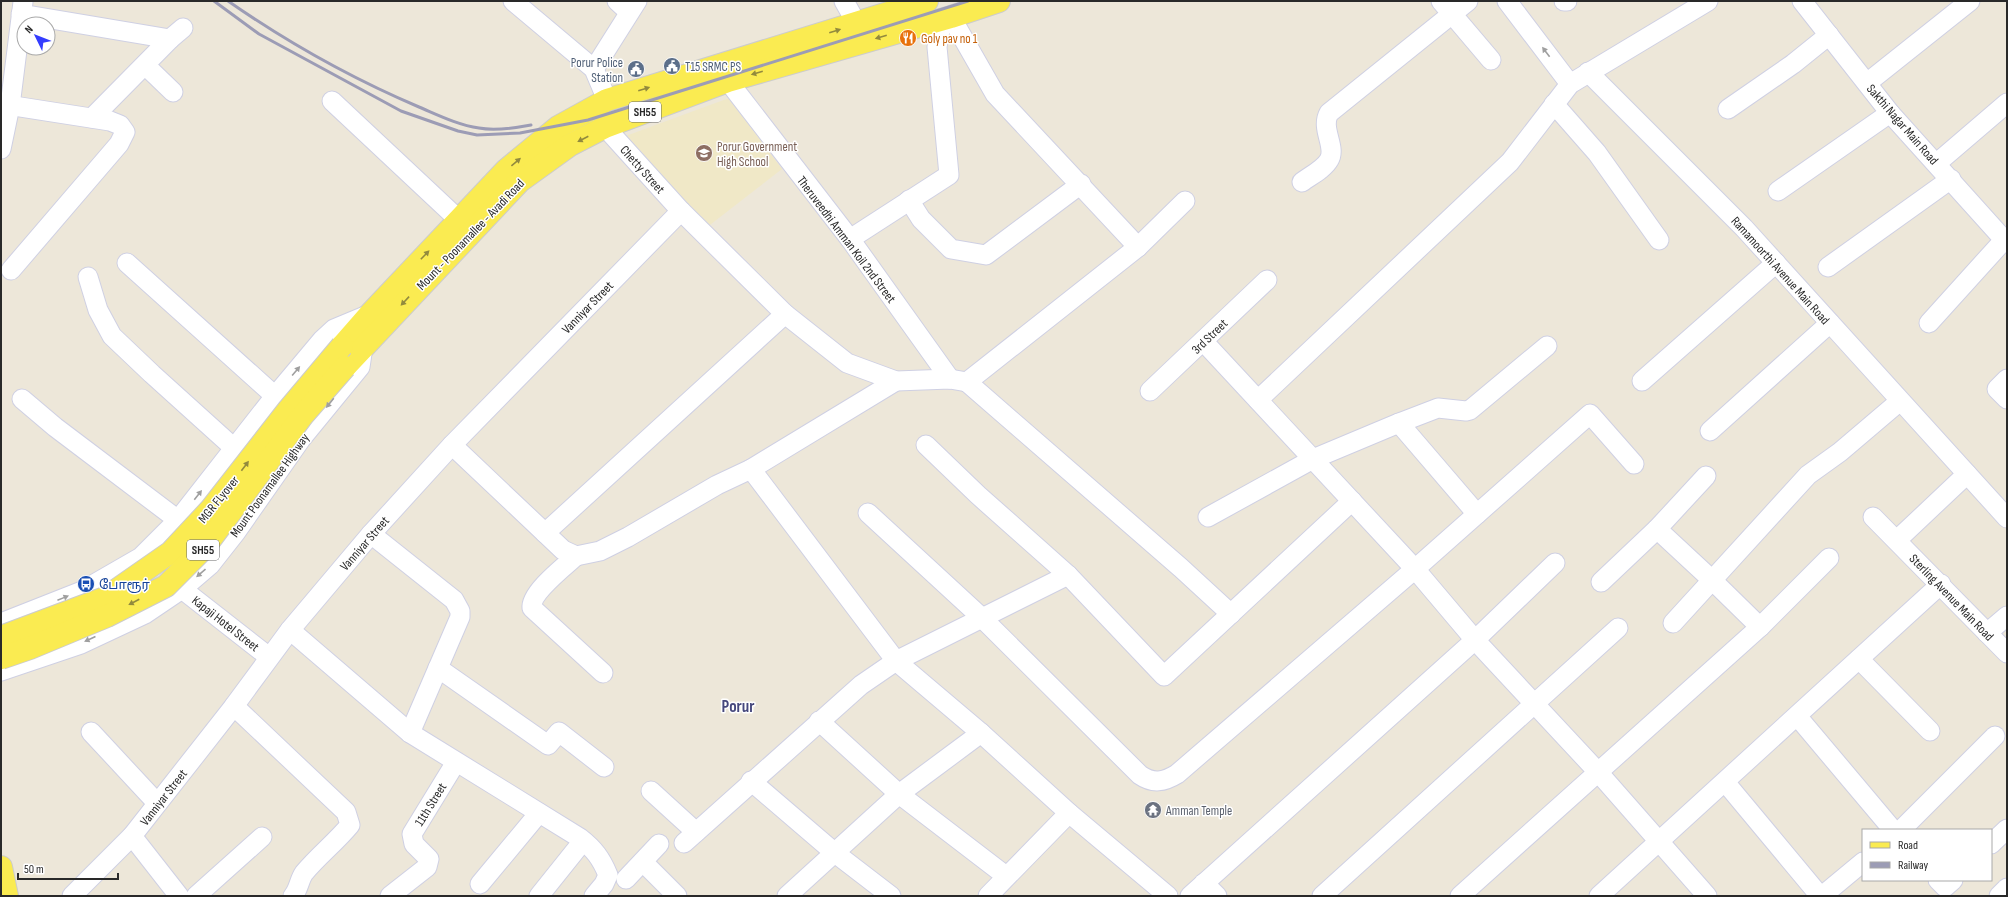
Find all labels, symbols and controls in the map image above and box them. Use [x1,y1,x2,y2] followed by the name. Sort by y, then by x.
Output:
[16,16,56,56] north arrow
[22,23,36,36] text: N
[830,28,842,34] one-way arrow
[898,28,918,48] restaurant icon: Goly pav no 1
[921,31,978,47] place label: Goly pav no 1
[875,34,887,40] one-way arrow
[1542,47,1550,58] one-way arrow
[571,55,623,86] place label: Porur Police Station
[662,56,682,76] public building icon: T15 SRMC PS
[626,59,646,79] public building icon: Porur Police Station
[685,59,741,75] place label: T15 SRMC PS
[750,70,762,76] one-way arrow
[1863,81,1942,168] street label: Sakthi Nagar Main Road
[638,86,650,92] one-way arrow
[629,102,661,122] road number: SH55
[577,135,589,142] one-way arrow
[717,139,797,170] place label: Porur Government High School
[616,142,668,197] street label: Chetty Street
[694,143,714,163] school or university icon: Porur Government High School
[511,158,521,167] one-way arrow
[793,173,899,306] street label: Theruveedhi Amman Koil 2nd Street
[413,176,528,294] street label: Mount - Poonamallee - Avadi Road
[1728,213,1833,328] street label: Ramamoorthi Avenue Main Road
[421,250,430,261] one-way arrow
[559,278,617,337] street label: Vanniyar Street
[401,296,410,306] one-way arrow
[1188,316,1231,358] street label: 3rd Street
[291,366,300,377] one-way arrow
[326,398,335,409] one-way arrow
[227,430,313,541] street label: Mount Poonamallee Highway
[240,460,249,471] one-way arrow
[195,473,243,526] street label: MGR FLyover
[193,490,202,501] one-way arrow
[337,513,393,574] street label: Vanniyar Street
[187,540,219,560] road number: SH55
[1906,551,1997,644] street label: Sterling Avenue Main Road
[195,568,206,577] one-way arrow
[76,574,96,594] bus stop icon: போரூர்
[99,577,150,593] place label: போரூர்
[189,593,262,655] street label: Kapaji Hotel Street
[58,594,70,600] one-way arrow
[128,599,140,606] one-way arrow
[84,636,96,642] one-way arrow
[721,697,755,717] district label: Porur
[137,766,191,829] street label: Vanniyar Street
[411,780,450,829] street label: 11th Street
[1143,800,1163,820] temple icon: Amman Temple
[1165,803,1232,819] place label: Amman Temple
[1862,829,1992,881] legend
[1898,838,1918,853] text: Road
[18,855,118,881] scale bar
[1898,858,1929,873] text: Railway
[24,862,44,877] text: 50 m

